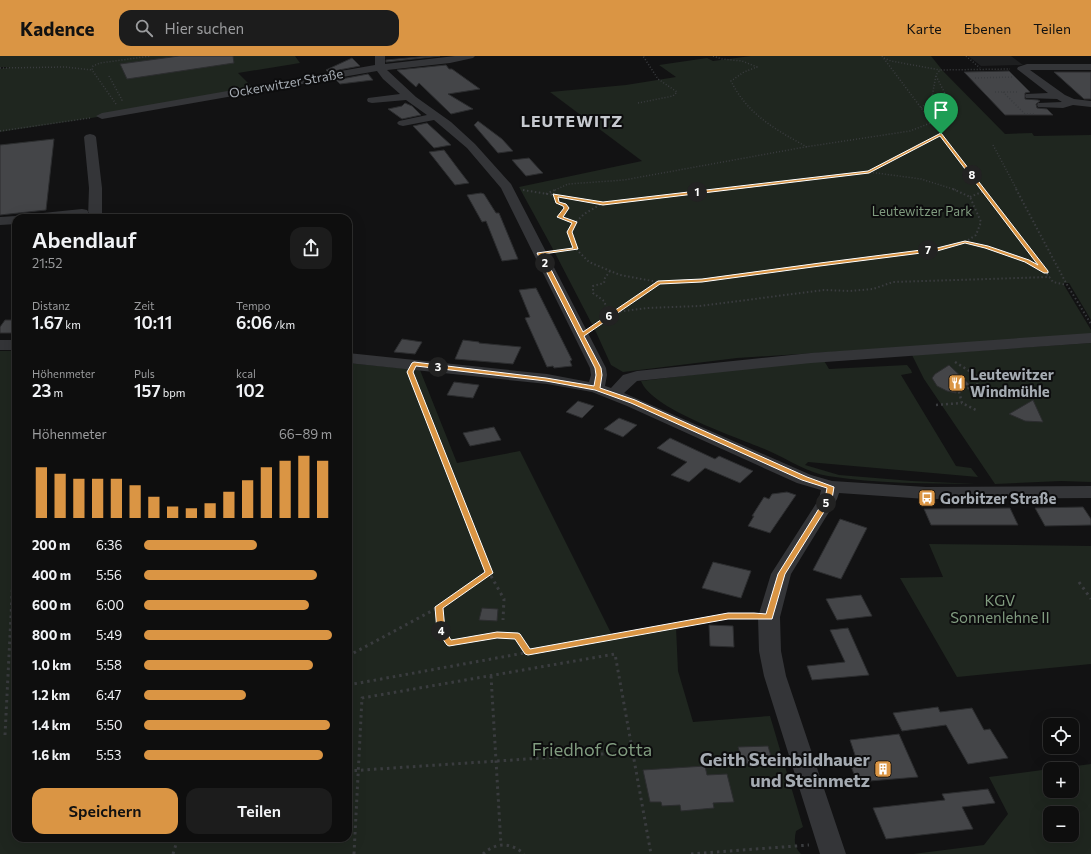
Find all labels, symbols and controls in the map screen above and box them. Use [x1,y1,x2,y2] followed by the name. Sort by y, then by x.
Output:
[119,10,399,46] search box
[20,17,95,40] text: Kadence
[133,17,155,39] icon: search
[165,19,244,37] text: Hier suchen
[906,20,942,37] text: Karte
[964,20,1011,37] text: Ebenen
[1033,20,1071,37] text: Teilen
[228,65,344,101] street label: Ockerwitzer Straße
[924,93,958,134] pin
[930,99,952,121] icon: arrive
[521,111,623,130] district label: LEUTEWITZ
[962,165,982,185] pin: 8
[969,168,975,181] text: 8
[687,182,707,202] pin: 1
[695,185,699,198] text: 1
[872,203,972,219] park label: Leutewitzer Park
[32,226,137,253] text: Abendlauf
[290,227,332,269] button: share
[918,240,938,260] pin: 7
[925,243,931,256] text: 7
[535,253,555,273] pin: 2
[32,255,63,271] text: 21:52
[542,256,548,269] text: 2
[32,299,70,312] text: Distanz
[134,299,155,312] text: Zeit
[236,299,271,312] text: Tempo
[599,306,619,326] pin: 6
[606,309,612,322] text: 6
[32,312,63,333] text: 1.67
[134,312,172,333] text: 10:11
[236,312,272,333] text: 6:06
[63,318,81,331] text: km
[272,318,295,331] text: /km
[428,357,448,377] pin: 3
[435,360,441,373] text: 3
[970,365,1054,400] place label: Leutewitzer Windmühle
[32,367,95,380] text: Höhenmeter
[134,367,155,380] text: Puls
[236,367,256,380] text: kcal
[947,373,967,393] restaurant icon: Leutewitzer Windmühle
[32,380,51,401] text: 23
[134,380,161,401] text: 157
[236,380,264,401] text: 102
[51,386,63,399] text: m
[161,386,185,399] text: bpm
[32,426,107,442] text: Höhenmeter
[279,426,332,442] text: 66–89 m
[917,488,937,508] bus stop icon: Gorbitzer Straße
[940,489,1056,507] place label: Gorbitzer Straße
[816,493,836,513] pin: 5
[823,496,829,509] text: 5
[32,537,70,553] text: 200 m
[96,537,122,553] text: 6:36
[32,567,71,583] text: 400 m
[96,567,122,583] text: 5:56
[950,591,1050,626] park label: KGV Sonnenlehne II
[32,597,71,613] text: 600 m
[96,597,124,613] text: 6:00
[431,621,451,641] pin: 4
[438,624,444,637] text: 4
[32,627,71,643] text: 800 m
[96,627,122,643] text: 5:49
[32,657,71,673] text: 1.0 km
[96,657,122,673] text: 5:58
[32,687,70,703] text: 1.2 km
[96,687,121,703] text: 6:47
[32,717,71,733] text: 1.4 km
[96,717,123,733] text: 5:50
[1043,718,1079,842] map controls
[1043,718,1079,754] button: locate
[532,738,652,760] park label: Friedhof Cotta
[32,747,70,763] text: 1.6 km
[96,747,121,763] text: 5:53
[700,748,871,791] place label: Geith Steinbildhauer und Steinmetz
[873,759,893,779] building icon: Geith Steinbildhauer und Steinmetz
[1043,762,1079,798] button: +
[32,788,178,834] button: Speichern
[186,788,332,834] button: Teilen
[1043,806,1079,842] button: −

